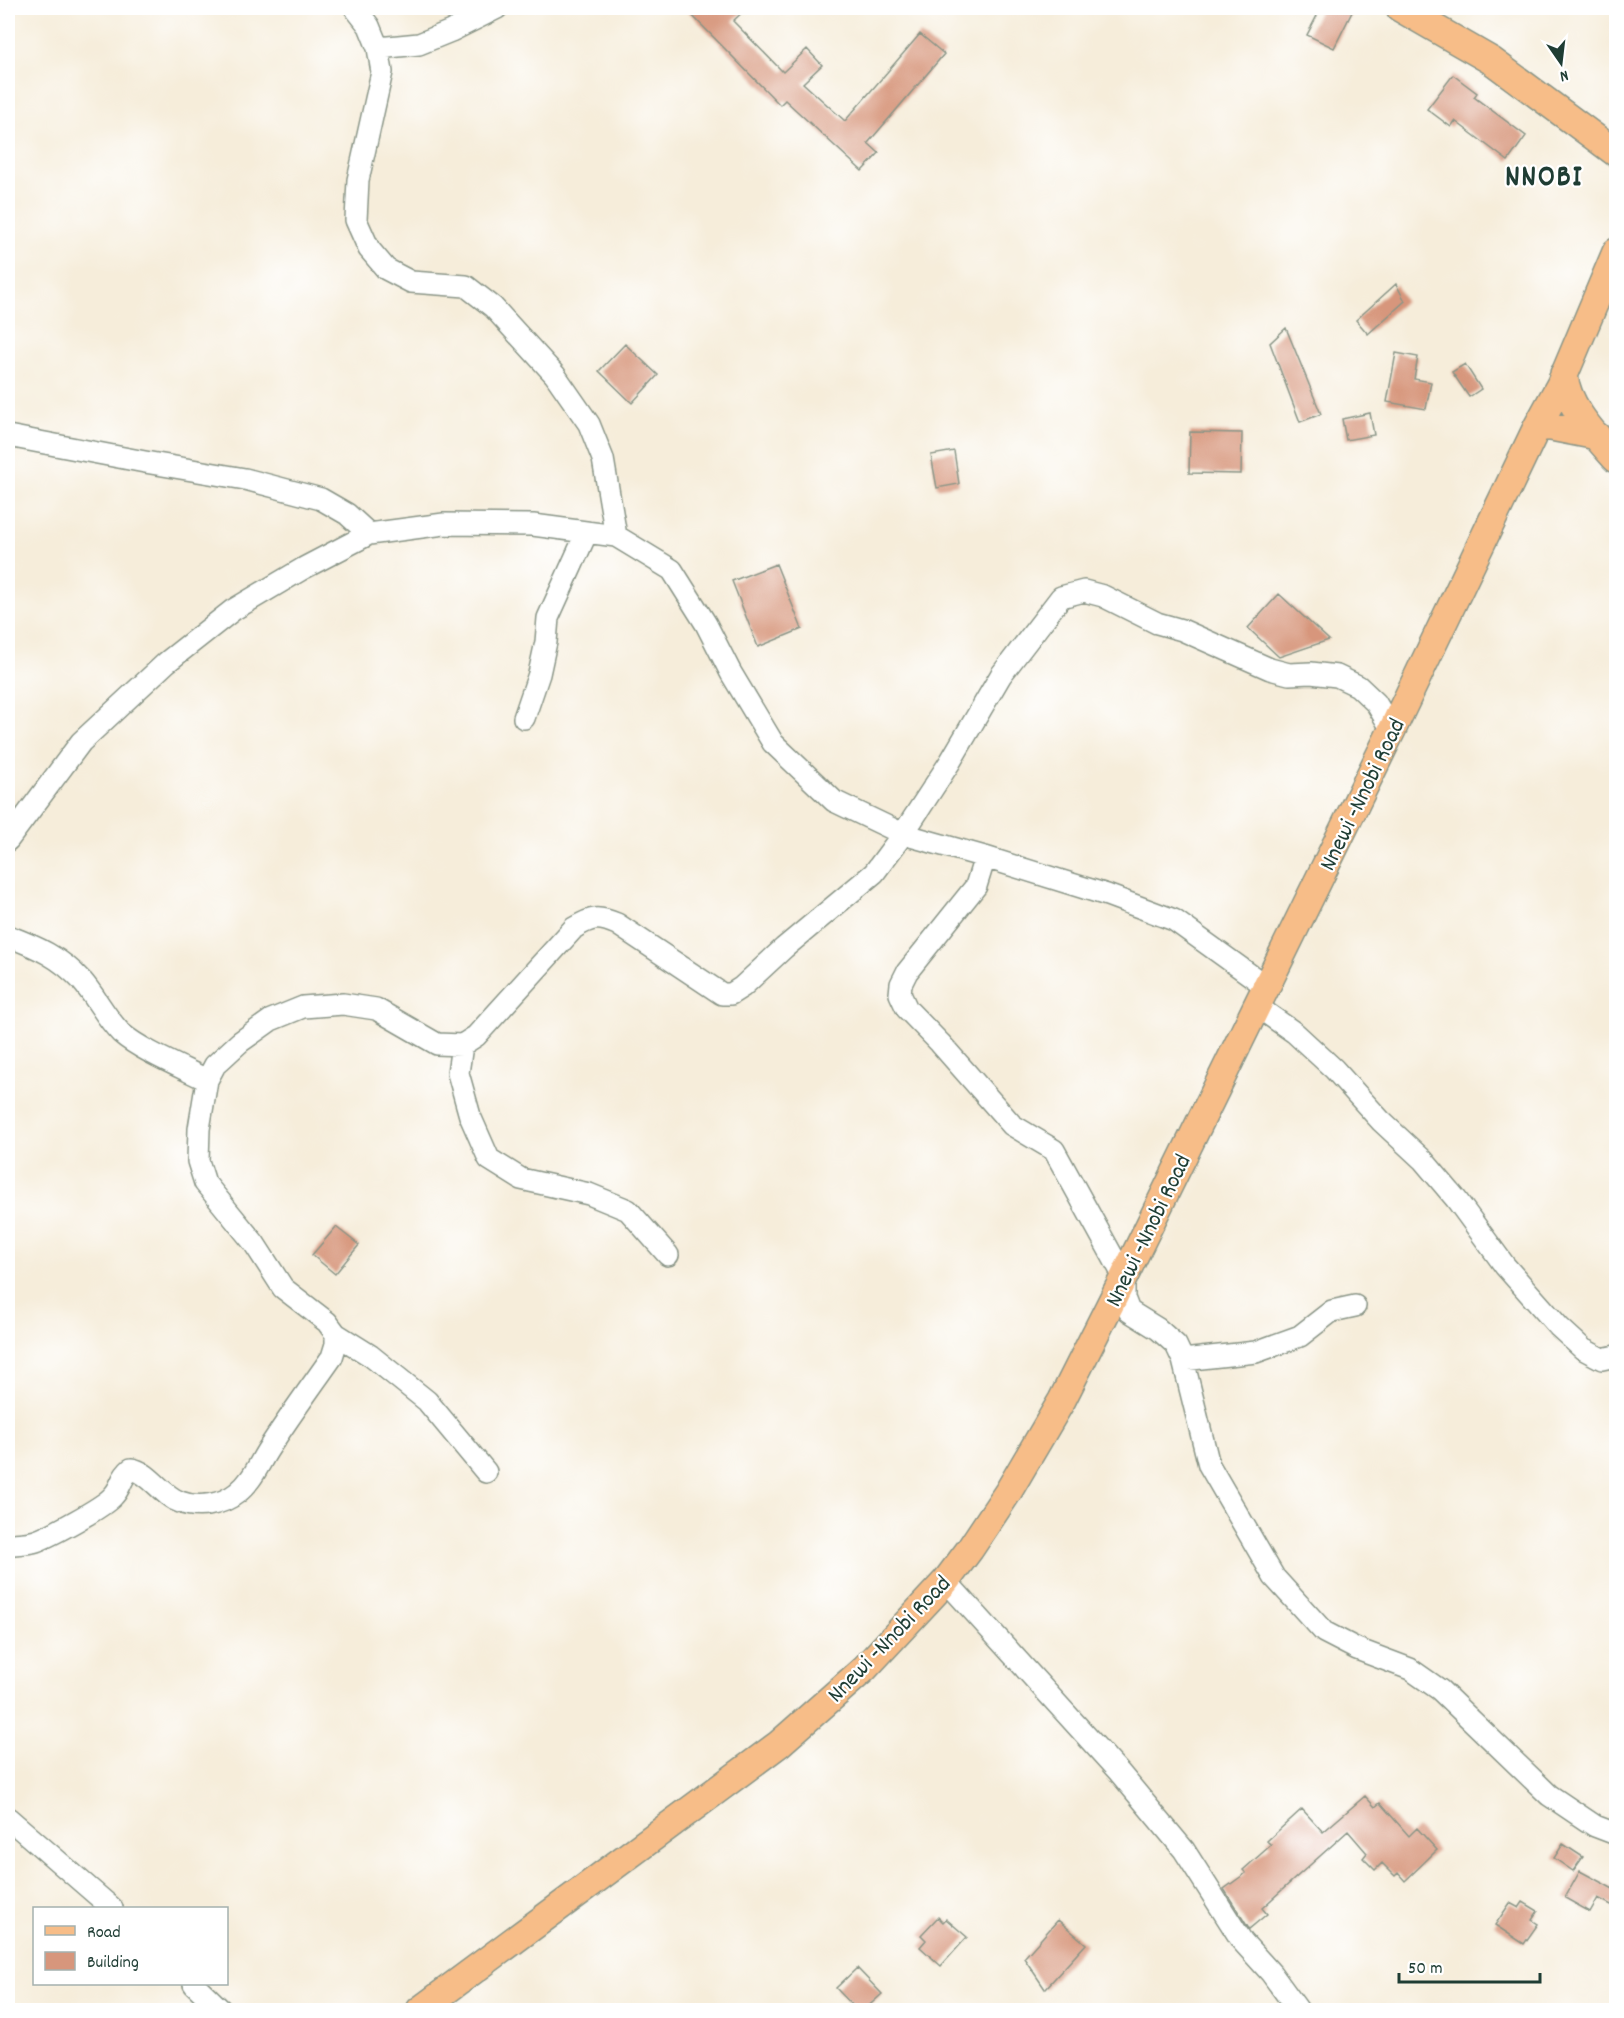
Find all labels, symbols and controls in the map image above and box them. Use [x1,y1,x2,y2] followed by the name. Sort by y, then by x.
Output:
[1531,33,1591,93] north arrow
[1557,63,1571,87] text: N
[1505,158,1583,201] district label: NNOBI
[1312,713,1415,877] street label: Nnewi -Nnobi Road
[1098,1149,1201,1313] street label: Nnewi -Nnobi Road
[820,1569,960,1712] street label: Nnewi -Nnobi Road
[33,1907,228,1985] legend
[87,1921,121,1946] text: Road
[1399,1946,1540,1984] scale bar
[87,1951,139,1976] text: Building
[1408,1957,1443,1982] text: 50 m

